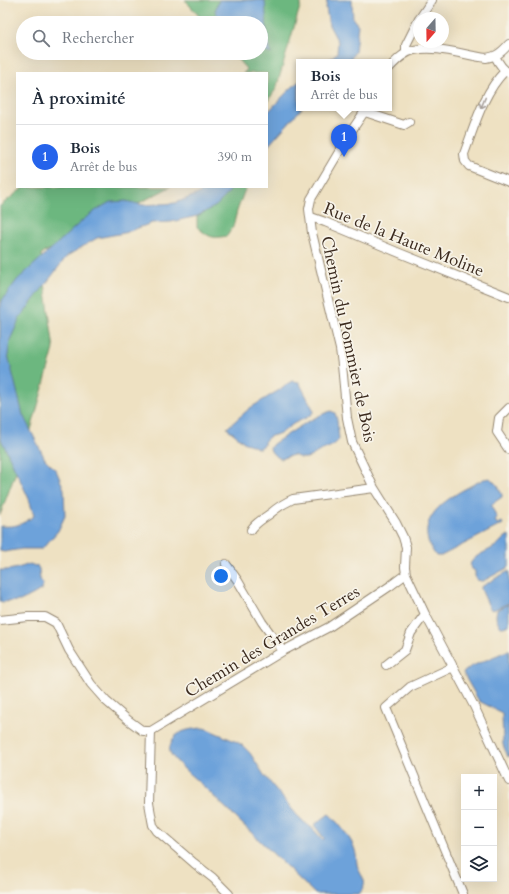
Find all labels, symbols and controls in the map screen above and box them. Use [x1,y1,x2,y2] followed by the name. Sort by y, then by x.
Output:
[413,12,449,48] north arrow
[16,16,268,60] search box
[30,27,52,49] icon: search
[62,28,134,48] text: Rechercher
[296,59,392,111] popup
[310,66,340,86] text: Bois
[310,86,378,104] text: Arrêt de bus
[32,87,126,110] text: À proximité
[479,96,487,108] one-way arrow
[331,124,357,157] pin: 1
[70,138,100,158] text: Bois
[42,148,48,166] text: 1
[218,148,252,166] text: 390 m
[70,158,137,176] text: Arrêt de bus
[320,197,487,282] street label: Rue de la Haute Moline
[315,234,382,445] street label: Chemin du Pommier de Bois
[211,566,231,586] your location
[181,580,364,703] street label: Chemin des Grandes Terres
[461,774,497,882] map controls
[461,774,497,810] button: +
[461,810,497,846] button: −
[461,846,497,882] button: layers

